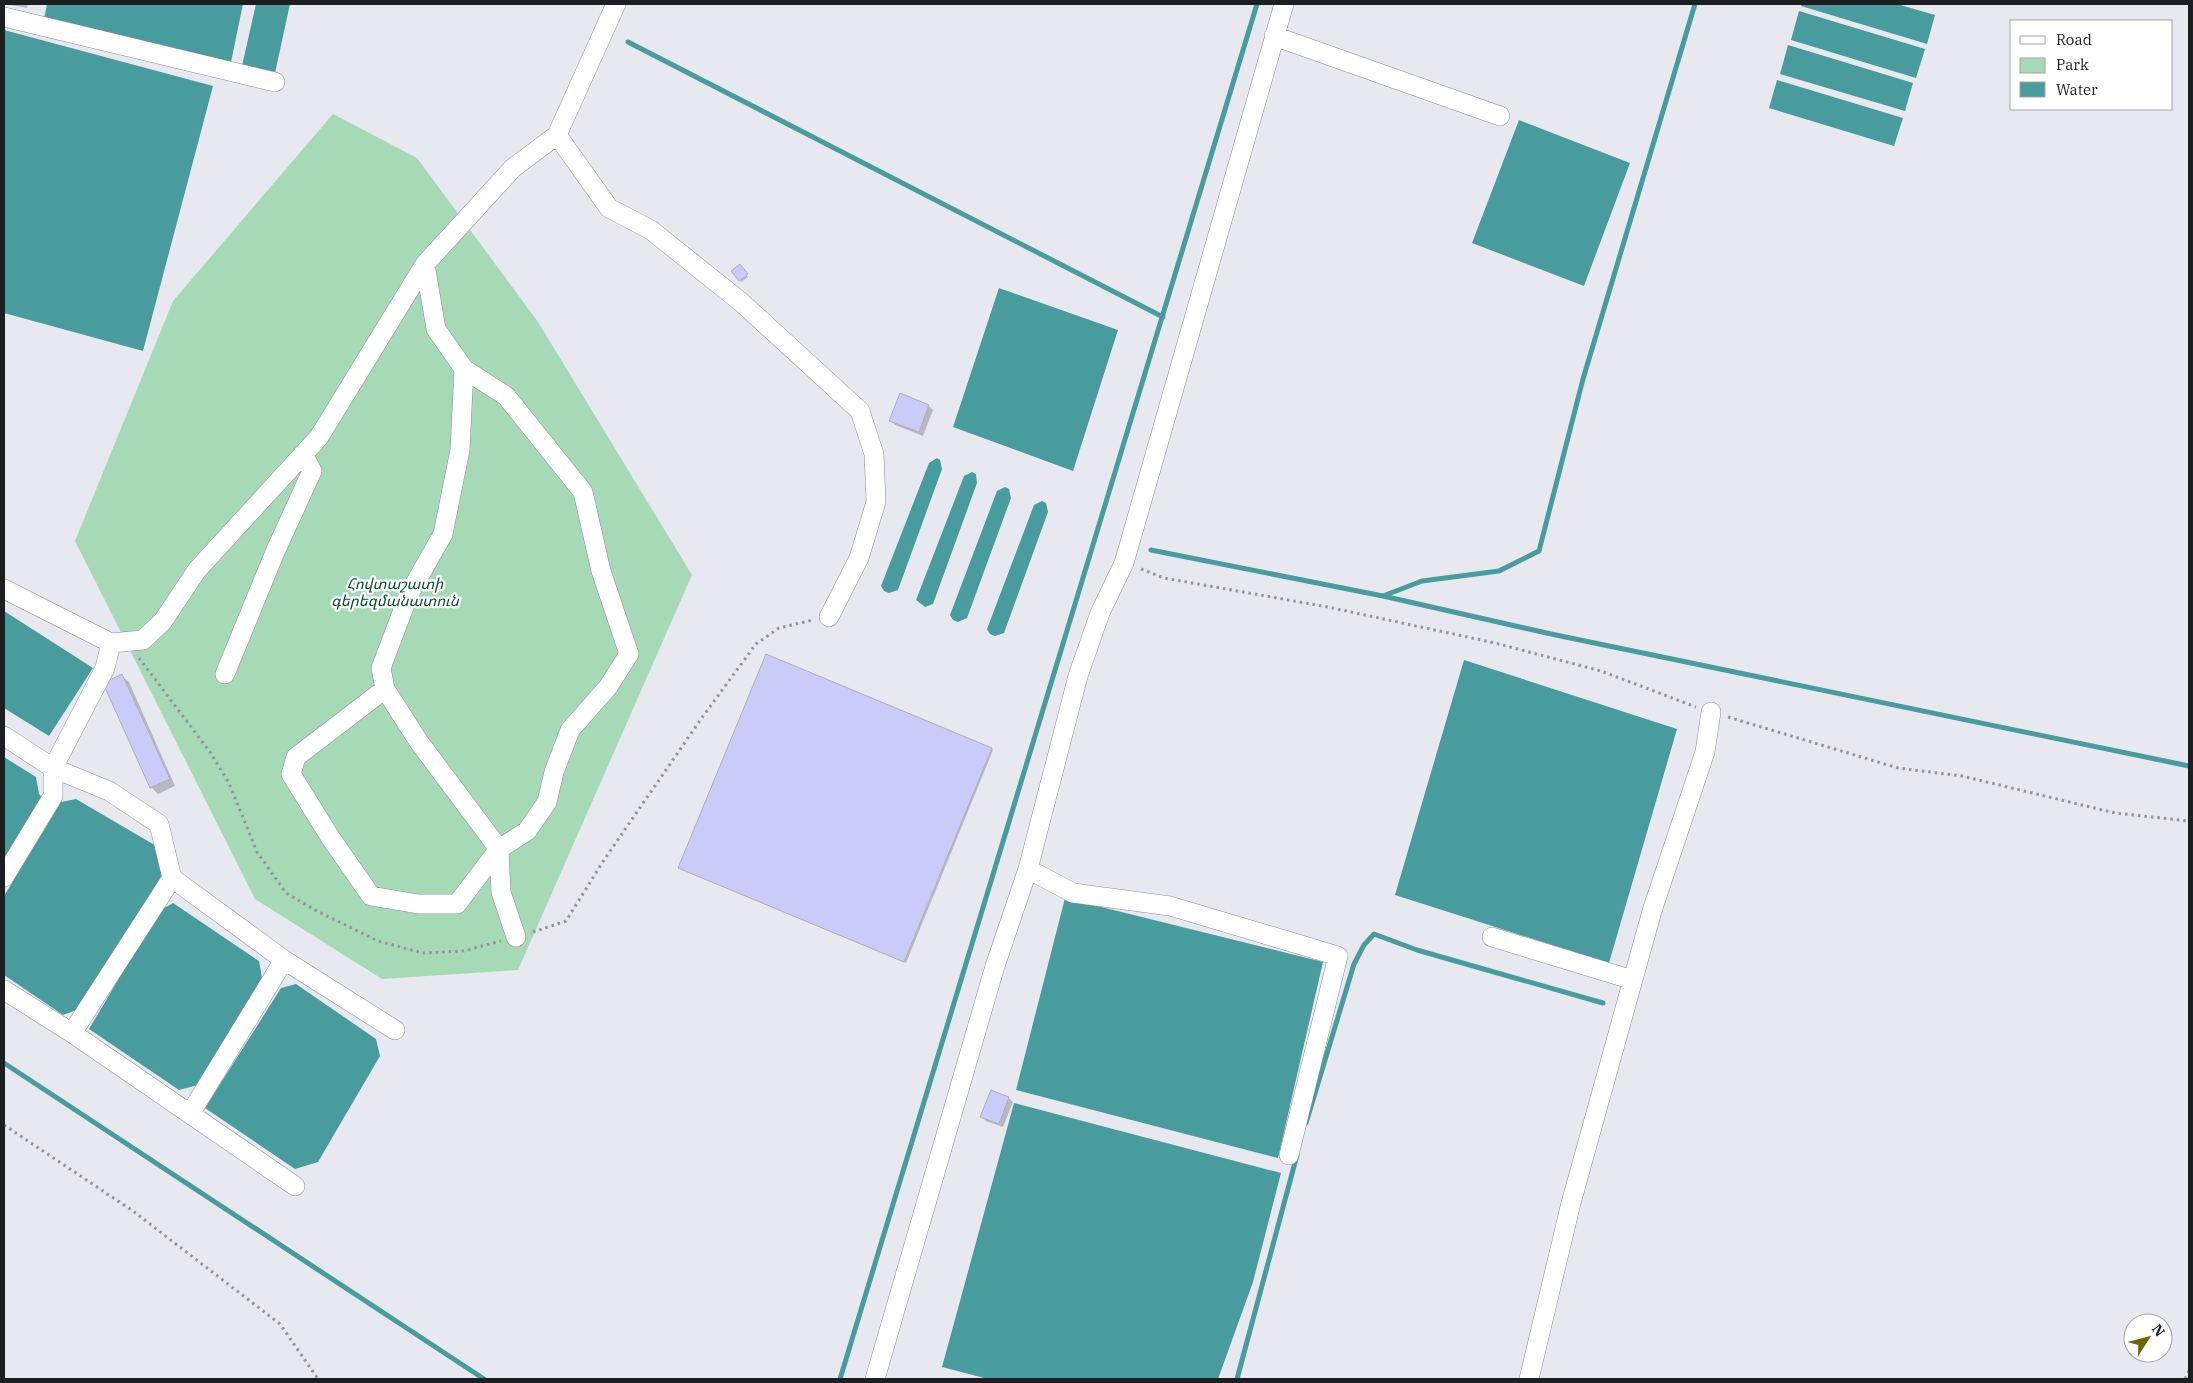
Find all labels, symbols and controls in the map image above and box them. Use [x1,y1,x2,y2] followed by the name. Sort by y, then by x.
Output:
[2010,20,2173,110] legend
[2056,30,2092,49] text: Road
[2056,55,2089,74] text: Park
[2056,80,2098,99] text: Water
[331,574,460,610] park label: Հովտաշատի գերեզմանատուն
[2123,1313,2173,1363] north arrow
[2148,1321,2169,1340] text: N

